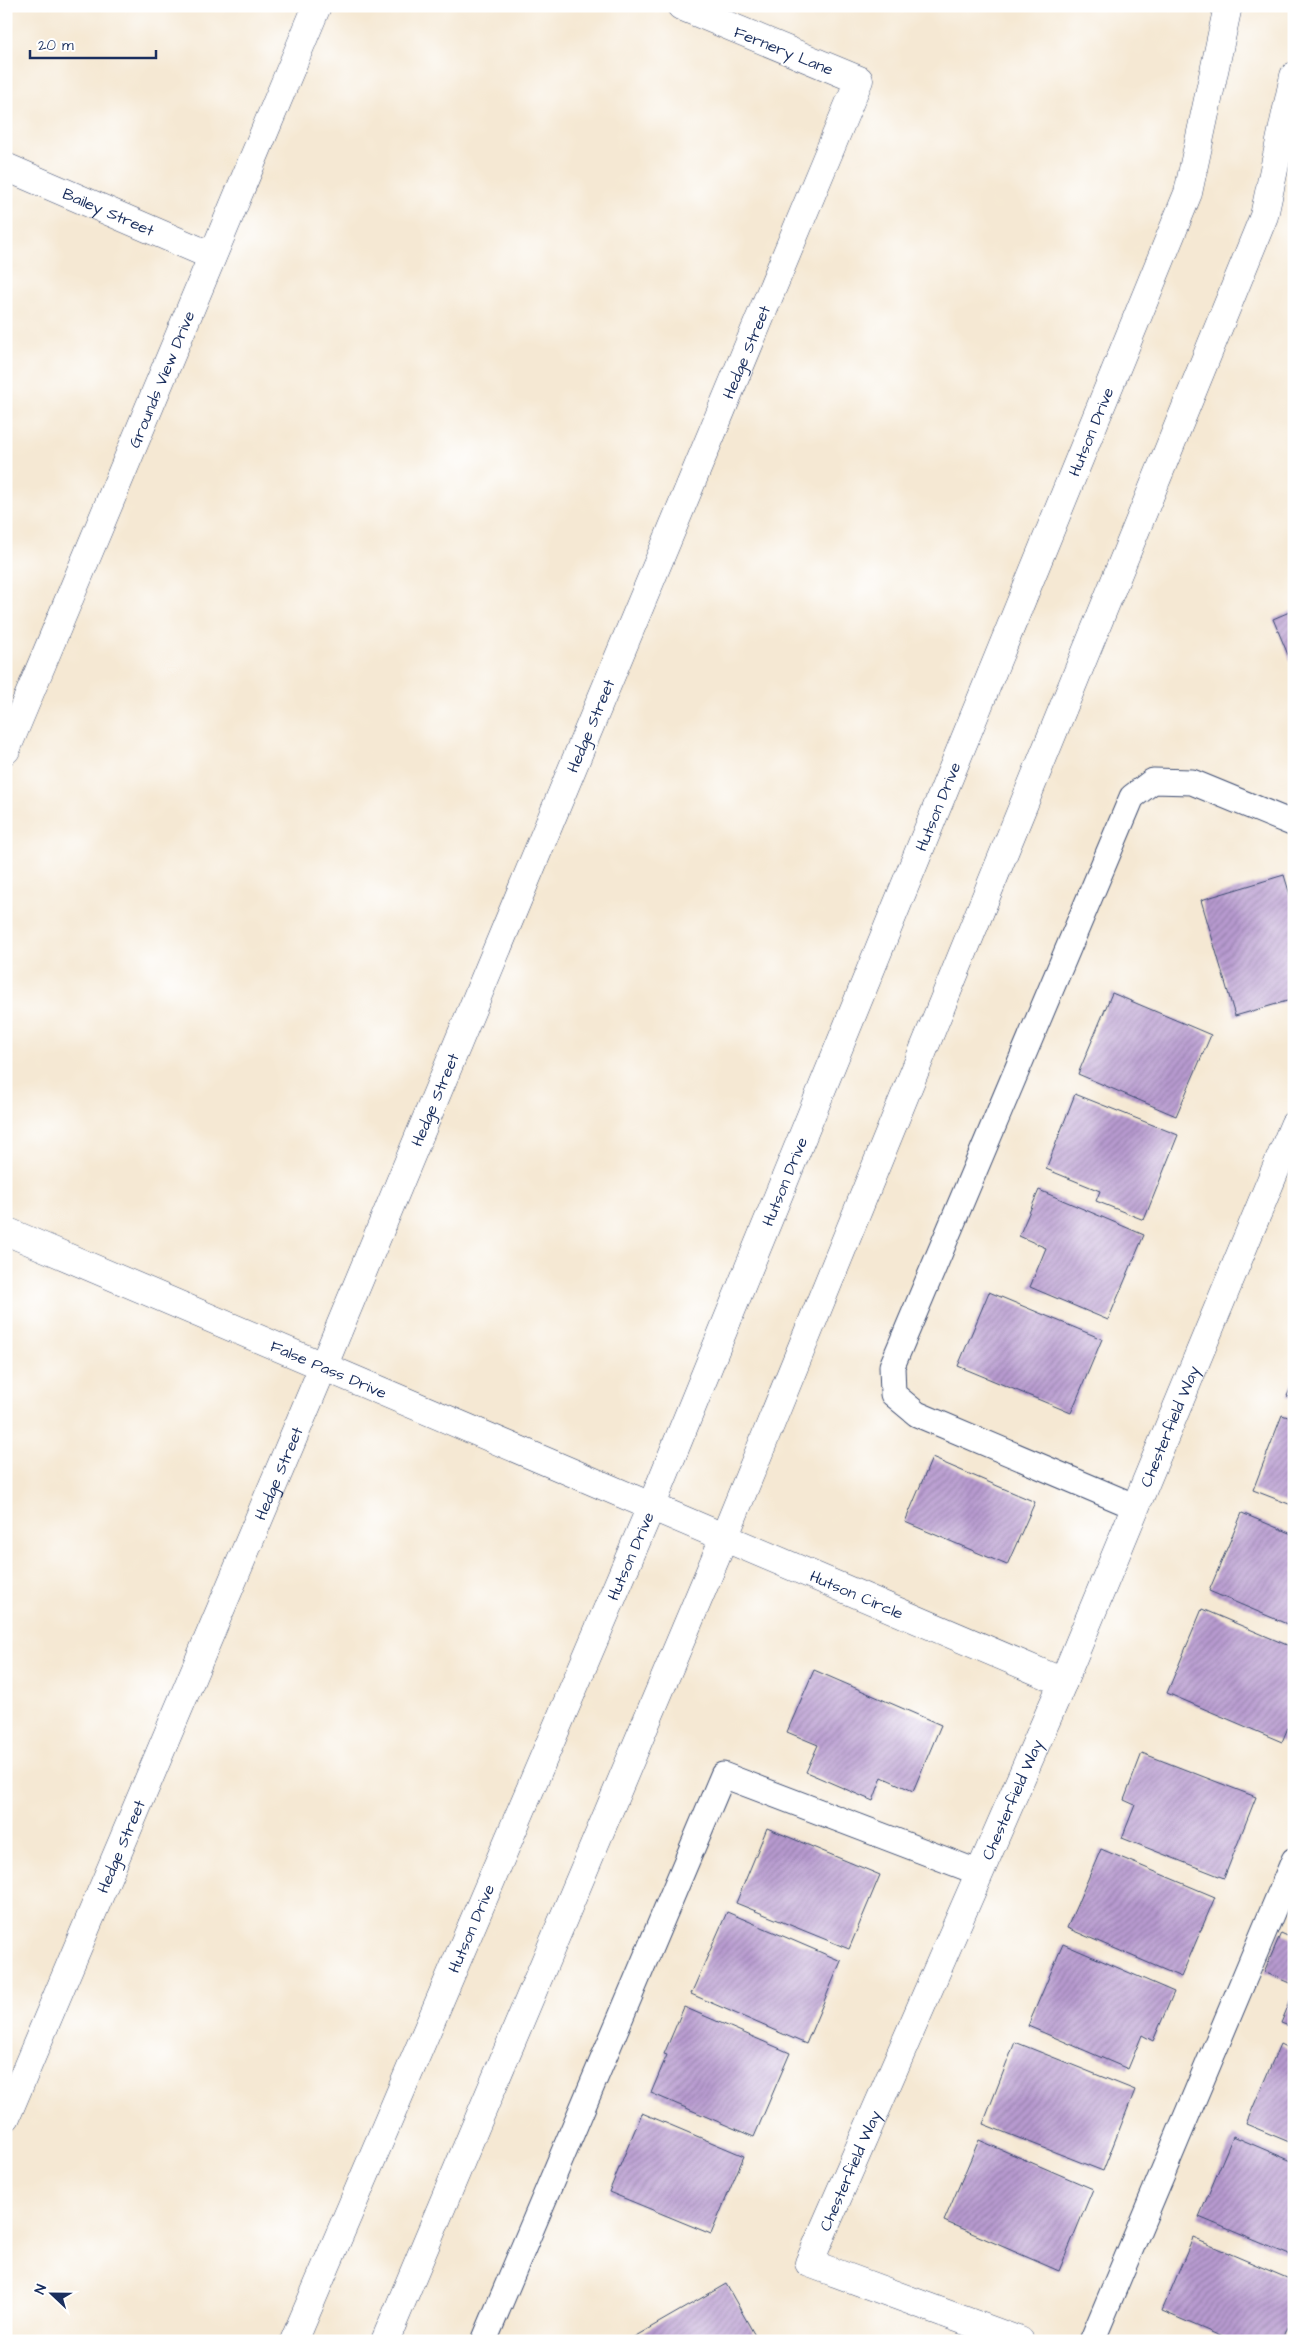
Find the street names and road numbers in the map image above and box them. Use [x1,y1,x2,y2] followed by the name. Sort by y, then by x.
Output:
[730,21,837,82] street label: Fernery Lane
[59,183,158,242] street label: Bailey Street
[718,302,776,402] street label: Hedge Street
[124,307,201,451] street label: Grounds View Drive
[1063,384,1120,480] street label: Hutson Drive
[562,676,620,776] street label: Hedge Street
[910,759,966,855] street label: Hutson Drive
[406,1049,465,1150] street label: Hedge Street
[757,1134,813,1230] street label: Hutson Drive
[267,1335,390,1404] street label: False Pass Drive
[1135,1362,1206,1491] street label: Chesterfield Way
[250,1423,309,1524] street label: Hedge Street
[602,1508,660,1604] street label: Hutson Drive
[806,1565,907,1625] street label: Hutson Circle
[977,1736,1050,1863] street label: Chesterfield Way
[92,1796,151,1897] street label: Hedge Street
[443,1881,500,1976] street label: Hutson Drive
[814,2107,887,2235] street label: Chesterfield Way

